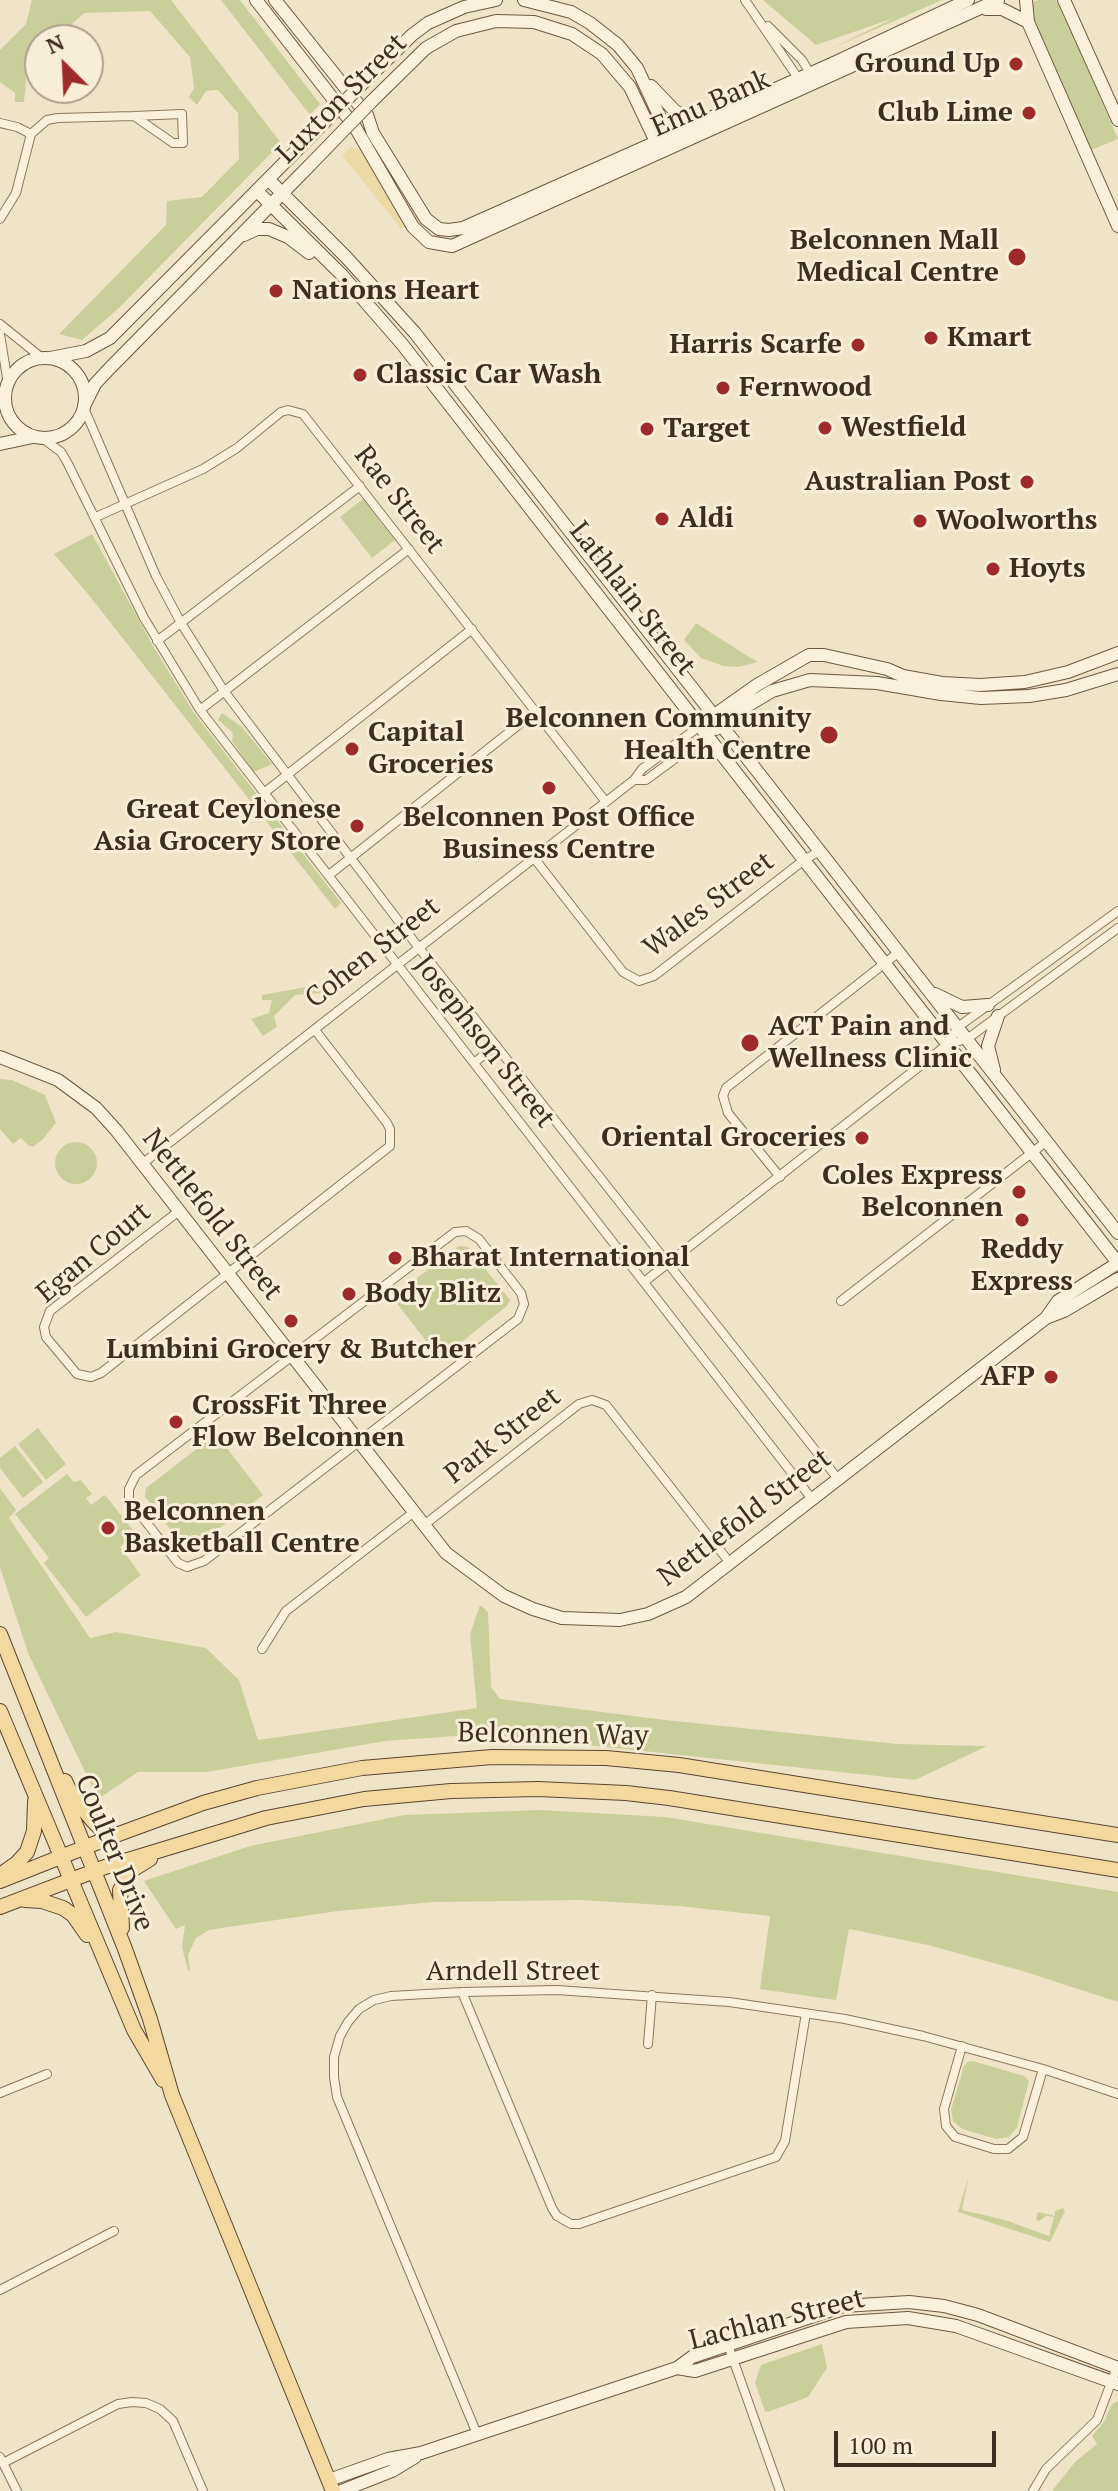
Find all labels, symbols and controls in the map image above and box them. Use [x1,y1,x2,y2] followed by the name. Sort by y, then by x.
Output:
[24,24,104,104] north arrow
[41,27,68,60] text: N
[270,27,414,171] street label: Luxton Street
[855,47,1000,81] place label: Ground Up
[1007,55,1025,73] marker: Ground Up
[647,63,775,145] street label: Emu Bank
[877,96,1013,130] place label: Club Lime
[1020,104,1038,122] marker: Club Lime
[790,224,999,290] place label: Belconnen Mall Medical Centre
[1006,246,1028,268] marker: Belconnen Mall Medical Centre
[292,274,480,308] place label: Nations Heart
[267,282,285,300] marker: Nations Heart
[947,321,1032,355] place label: Kmart
[669,328,842,362] place label: Harris Scarfe
[922,329,940,347] marker: Kmart
[849,336,867,354] marker: Harris Scarfe
[376,358,601,392] place label: Classic Car Wash
[351,366,369,384] marker: Classic Car Wash
[739,371,872,405] place label: Fernwood
[714,379,732,397] marker: Fernwood
[841,411,966,445] place label: Westfield
[663,412,750,446] place label: Target
[816,419,834,437] marker: Westfield
[638,420,656,438] marker: Target
[346,439,452,561] street label: Rae Street
[804,465,1011,499] place label: Australian Post
[1018,473,1036,491] marker: Australian Post
[678,502,734,536] place label: Aldi
[936,504,1097,538] place label: Woolworths
[653,510,671,528] marker: Aldi
[911,512,929,530] marker: Woolworths
[562,516,702,682] street label: Lathlain Street
[1009,552,1086,586] place label: Hoyts
[984,560,1002,578] marker: Hoyts
[505,702,811,768] place label: Belconnen Community Health Centre
[368,716,494,782] place label: Capital Groceries
[818,724,840,746] marker: Belconnen Community Health Centre
[343,740,361,758] marker: Capital Groceries
[540,779,558,797] marker: Belconnen Post Office Business Centre
[94,793,341,859] place label: Great Ceylonese Asia Grocery Store
[403,801,695,867] place label: Belconnen Post Office Business Centre
[348,817,366,835] marker: Great Ceylonese Asia Grocery Store
[637,845,781,965] street label: Wales Street
[299,890,447,1016] street label: Cohen Street
[406,949,562,1135] street label: Josephson Street
[768,1010,972,1076] place label: ACT Pain and Wellness Clinic
[739,1032,761,1054] marker: ACT Pain and Wellness Clinic
[601,1121,846,1155] place label: Oriental Groceries
[135,1123,289,1307] street label: Nettlefold Street
[853,1129,871,1147] marker: Oriental Groceries
[822,1159,1003,1225] place label: Coles Express Belconnen
[1010,1183,1028,1201] marker: Coles Express Belconnen
[30,1196,158,1310] street label: Egan Court
[1013,1211,1031,1229] marker: Reddy Express
[971,1233,1073,1299] place label: Reddy Express
[411,1241,689,1275] place label: Bharat International
[386,1249,404,1267] marker: Bharat International
[365,1277,501,1311] place label: Body Blitz
[340,1285,358,1303] marker: Body Blitz
[282,1312,300,1330] marker: Lumbini Grocery & Butcher
[106,1333,476,1367] place label: Lumbini Grocery & Butcher
[981,1360,1035,1394] place label: AFP
[1042,1368,1060,1386] marker: AFP
[438,1380,568,1492] street label: Park Street
[192,1389,405,1455] place label: CrossFit Three Flow Belconnen
[167,1413,185,1431] marker: CrossFit Three Flow Belconnen
[652,1442,838,1594] street label: Nettlefold Street
[124,1495,360,1561] place label: Belconnen Basketball Centre
[99,1519,117,1537] marker: Belconnen Basketball Centre
[457,1717,649,1753] street label: Belconnen Way
[67,1770,161,1936] street label: Coulter Drive
[426,1955,600,1989] street label: Arndell Street
[686,2282,868,2358] street label: Lachlan Street
[838,2415,1000,2465] scale bar
[848,2429,913,2461] text: 100 m

